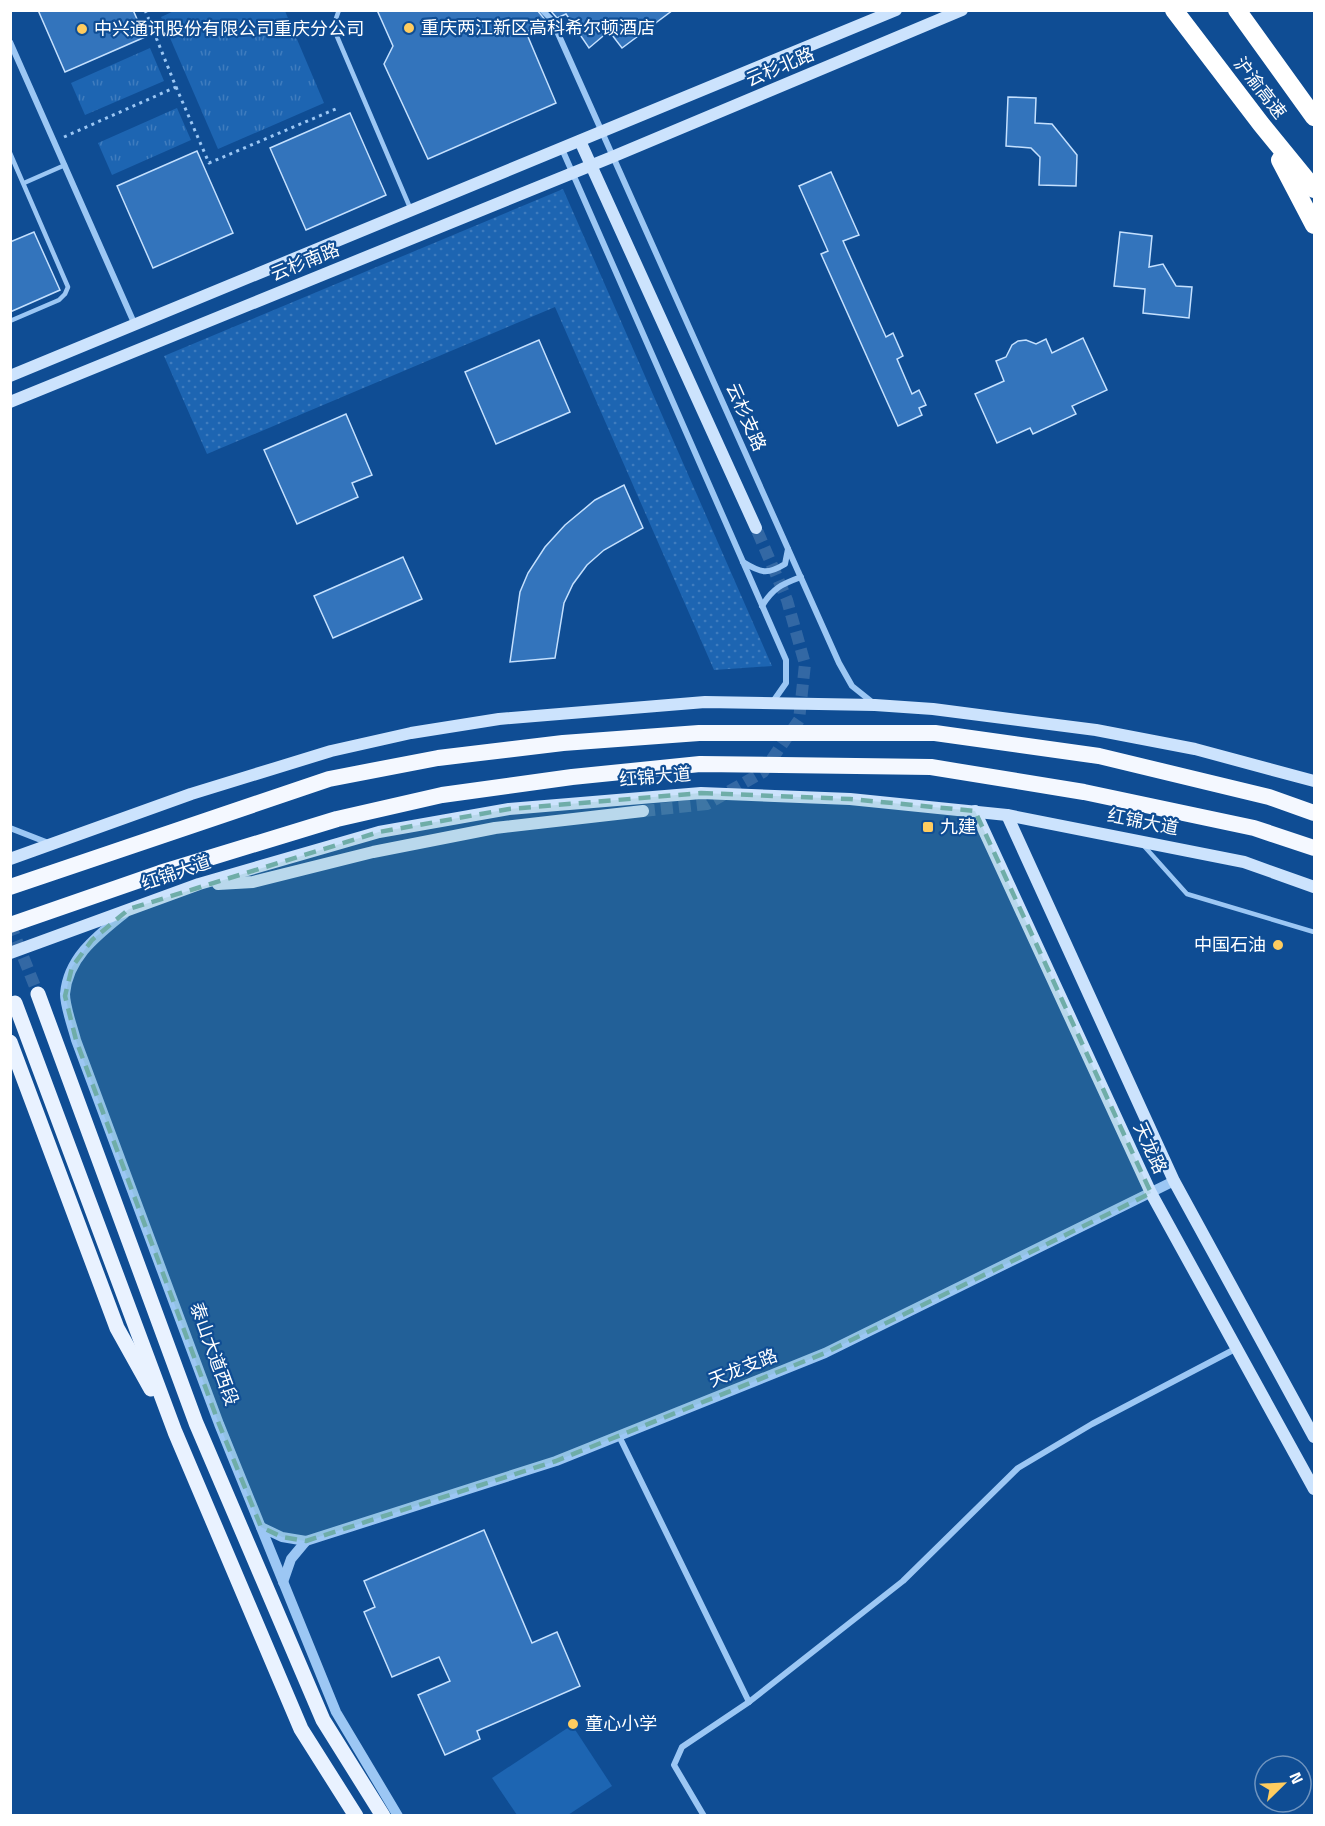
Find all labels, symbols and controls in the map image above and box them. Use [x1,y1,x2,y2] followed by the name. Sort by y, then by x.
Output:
[421,14,655,41] place label: 重庆两江新区高科希尔顿酒店
[94,15,364,42] place label: 中兴通讯股份有限公司重庆分公司
[402,21,416,35] marker: 重庆两江新区高科希尔顿酒店
[75,22,89,36] marker: 中兴通讯股份有限公司重庆分公司
[741,40,818,93] street label: 云杉北路
[1228,51,1293,124] street label: 沪渝高速
[266,236,343,288] street label: 云杉南路
[719,378,773,455] street label: 云杉支路
[618,760,692,793] street label: 红锦大道
[1105,801,1181,842] street label: 红锦大道
[940,813,976,840] place label: 九建
[921,820,935,834] marker: 九建
[137,848,214,897] street label: 红锦大道
[1194,931,1266,958] place label: 中国石油
[1271,938,1285,952] marker: 中国石油
[1127,1118,1174,1178] street label: 天龙路
[183,1298,246,1409] street label: 泰山大道西段
[704,1342,781,1394] street label: 天龙支路
[585,1710,657,1737] place label: 童心小学
[566,1717,580,1731] marker: 童心小学
[1253,1754,1313,1814] north arrow
[1283,1768,1310,1788] text: N

